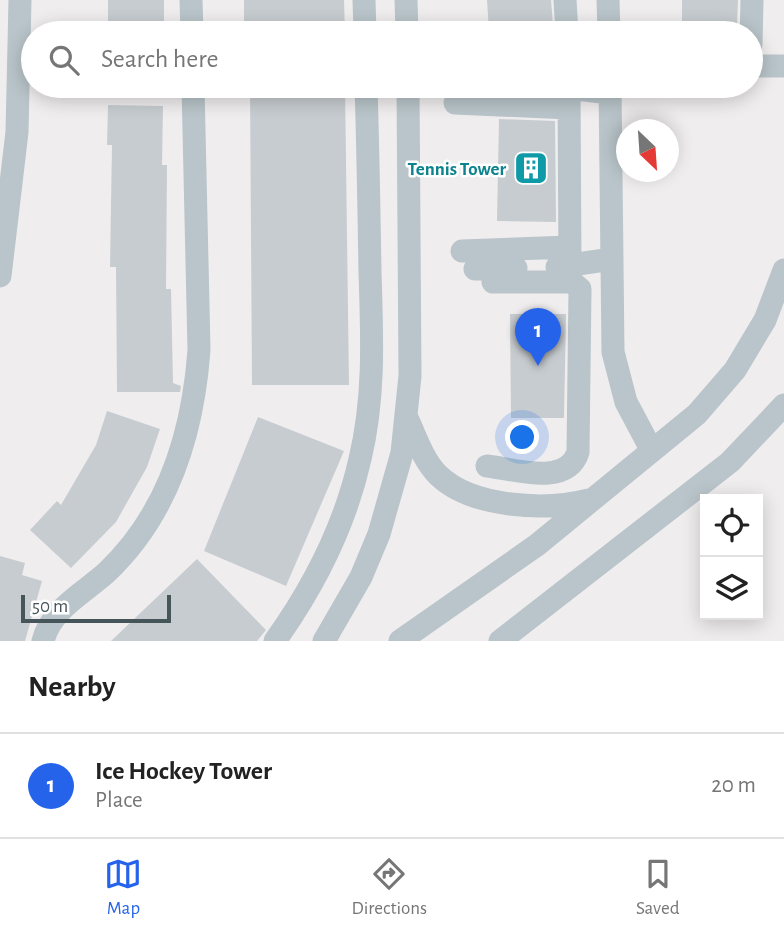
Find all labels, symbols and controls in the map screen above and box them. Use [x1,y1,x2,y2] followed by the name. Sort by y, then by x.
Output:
[21,21,763,98] search box
[45,41,83,79] icon: search
[101,46,219,72] text: Search here
[616,119,679,182] north arrow
[512,149,550,187] building icon: Tennis Tower
[407,160,506,179] place label: Tennis Tower
[515,308,561,366] pin: 1
[505,420,539,454] your location
[700,494,763,620] map controls
[700,494,763,557] button: locate
[700,557,763,620] button: layers
[21,592,172,624] scale bar
[32,597,68,616] text: 50 m
[28,672,116,702] text: Nearby
[95,758,272,784] text: Ice Hockey Tower
[47,774,55,797] text: 1
[711,774,756,797] text: 20 m
[95,789,143,812] text: Place
[104,855,142,920] tab: Map
[351,855,427,920] tab: Directions
[636,855,680,920] tab: Saved

